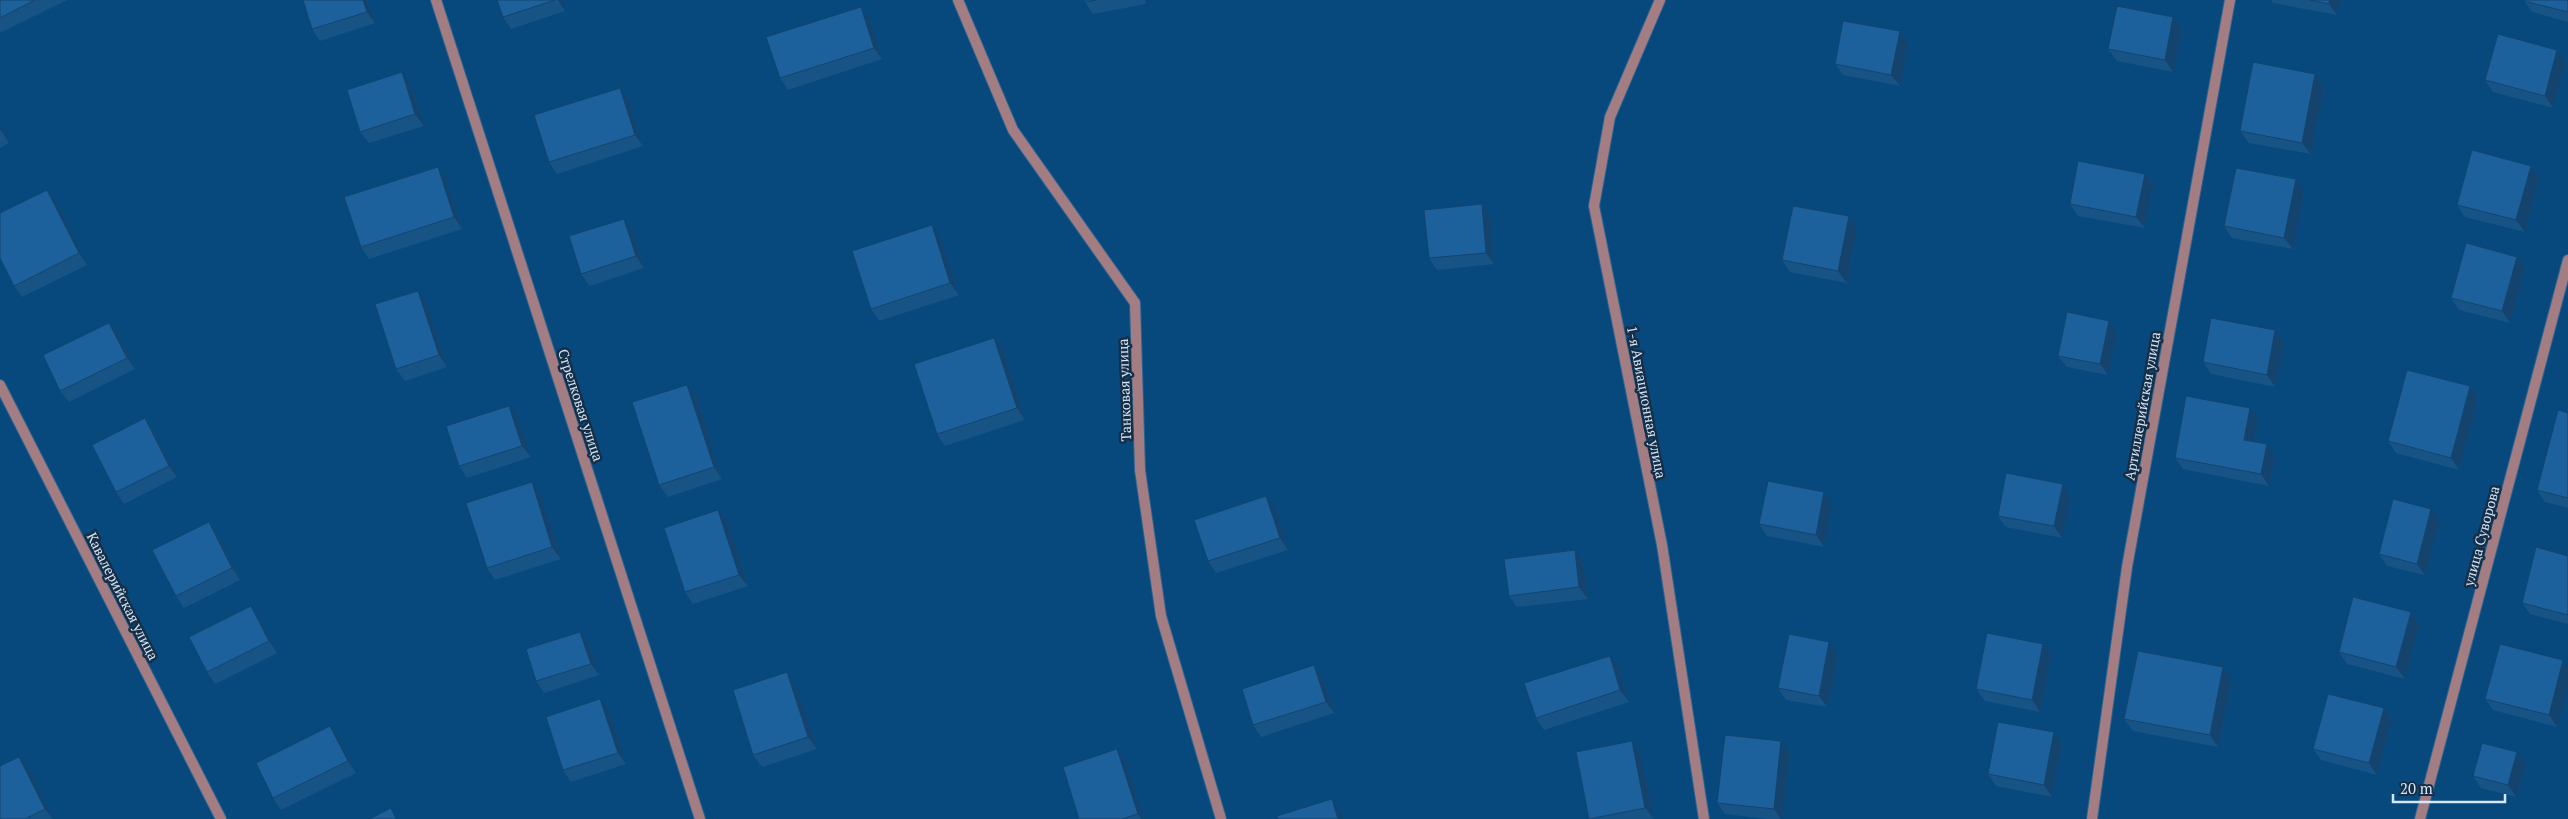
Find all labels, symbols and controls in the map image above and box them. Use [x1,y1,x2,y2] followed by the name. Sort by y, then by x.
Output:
[1623,324,1671,480] street label: 1-я Авиационная улица
[2120,330,2164,482] street label: Артиллерийская улица
[1113,338,1135,442] street label: Танковая улица
[554,346,608,464] street label: Стрелковая улица
[2458,484,2503,589] street label: улица Суворова
[83,529,163,663] street label: Кавалерийская улица
[2393,772,2506,804] scale bar
[2400,778,2433,798] text: 20 m

